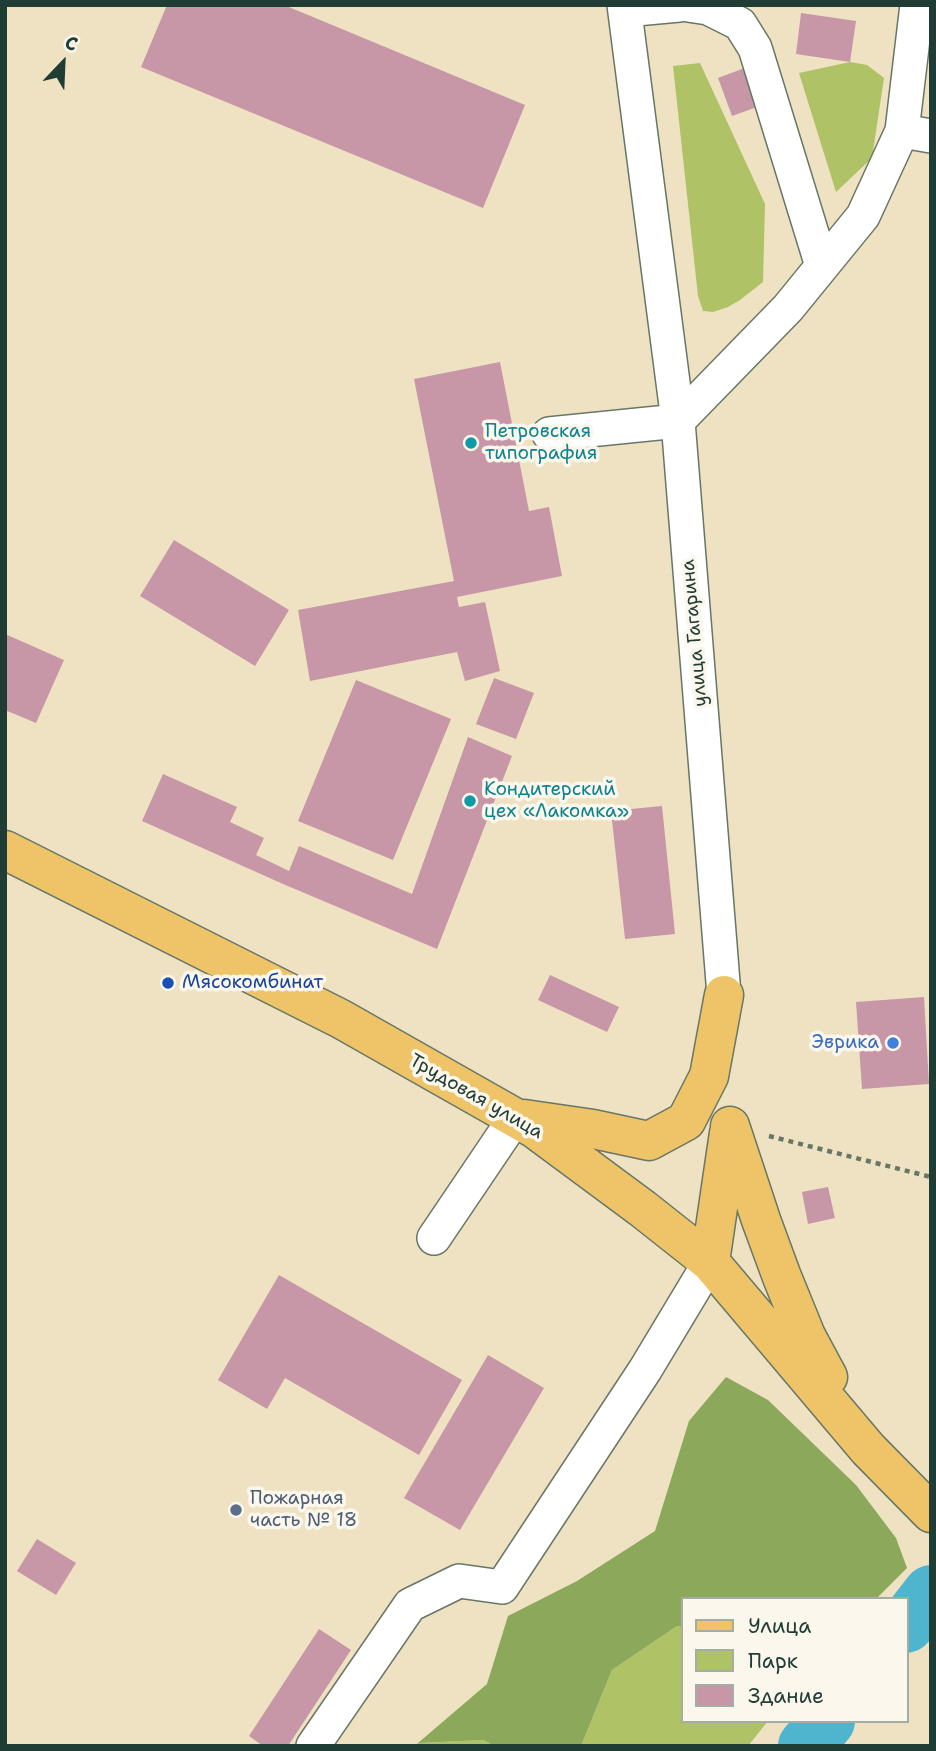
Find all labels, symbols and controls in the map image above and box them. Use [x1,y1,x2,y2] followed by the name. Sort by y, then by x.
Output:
[28,28,98,98] north arrow
[61,29,82,57] text: С
[485,421,597,465] place label: Петровская типография
[463,435,479,451] marker: Петровская типография
[677,558,713,708] street label: улица Гагарина
[484,779,629,823] place label: Кондитерский цех «Лакомка»
[462,793,478,809] marker: Кондитерский цех «Лакомка»
[182,972,323,994] place label: Мясокомбинат
[160,975,176,991] marker: Мясокомбинат
[812,1032,879,1054] place label: Эврика
[885,1035,901,1051] marker: Эврика
[405,1049,547,1145] street label: Трудовая улица
[250,1488,357,1532] place label: Пожарная часть № 18
[228,1502,244,1518] marker: Пожарная часть № 18
[680,1597,908,1723] legend
[748,1612,811,1640] text: Улица
[748,1647,798,1675] text: Парк
[748,1682,824,1710] text: Здание

